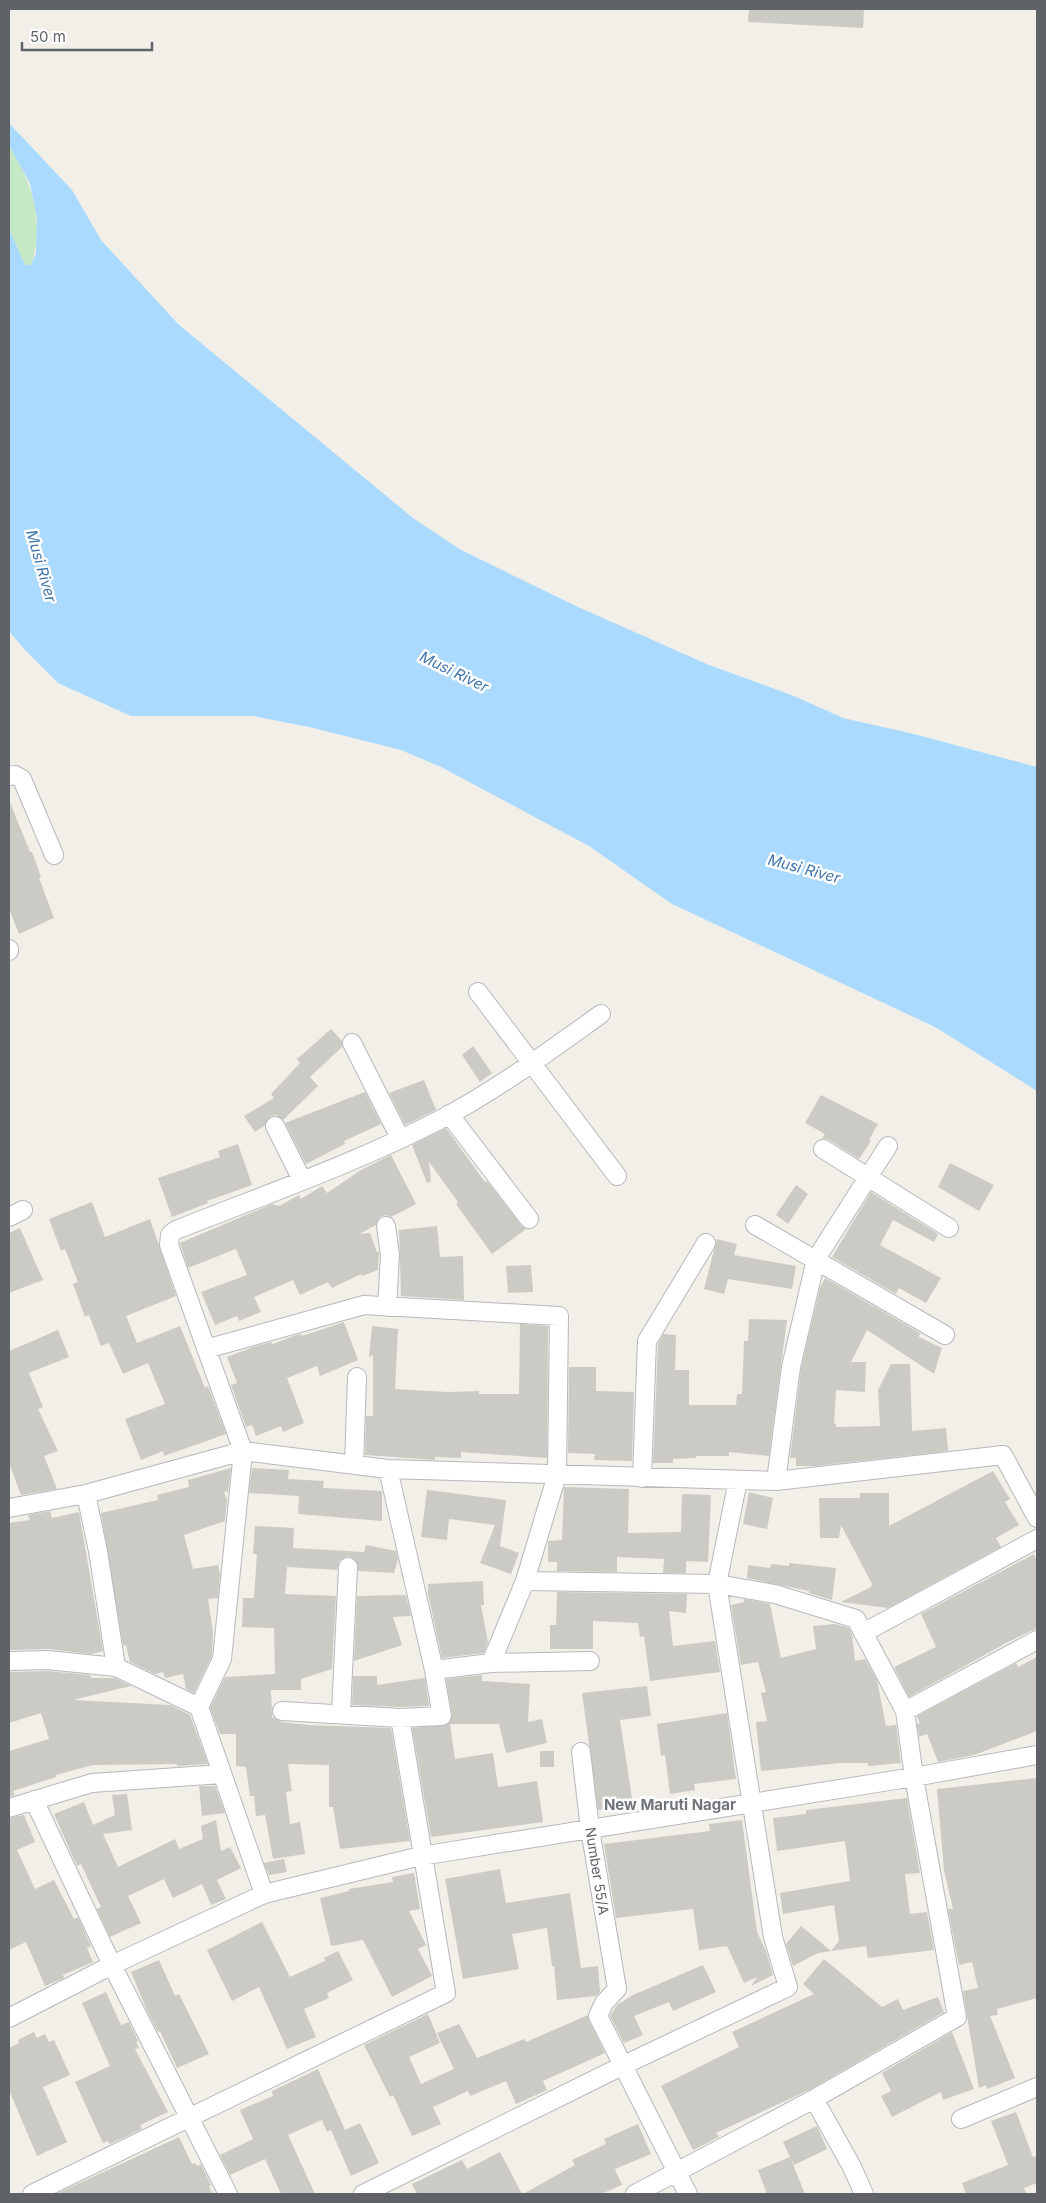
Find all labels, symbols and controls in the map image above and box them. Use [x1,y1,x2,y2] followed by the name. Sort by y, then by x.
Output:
[22,20,152,52] scale bar
[30,27,66,46] text: 50 m
[22,528,61,604] water label: Musi River
[417,647,492,696] water label: Musi River
[766,850,843,887] water label: Musi River
[604,1795,736,1814] district label: New Maruti Nagar
[582,1826,613,1916] street label: Number 55/A

